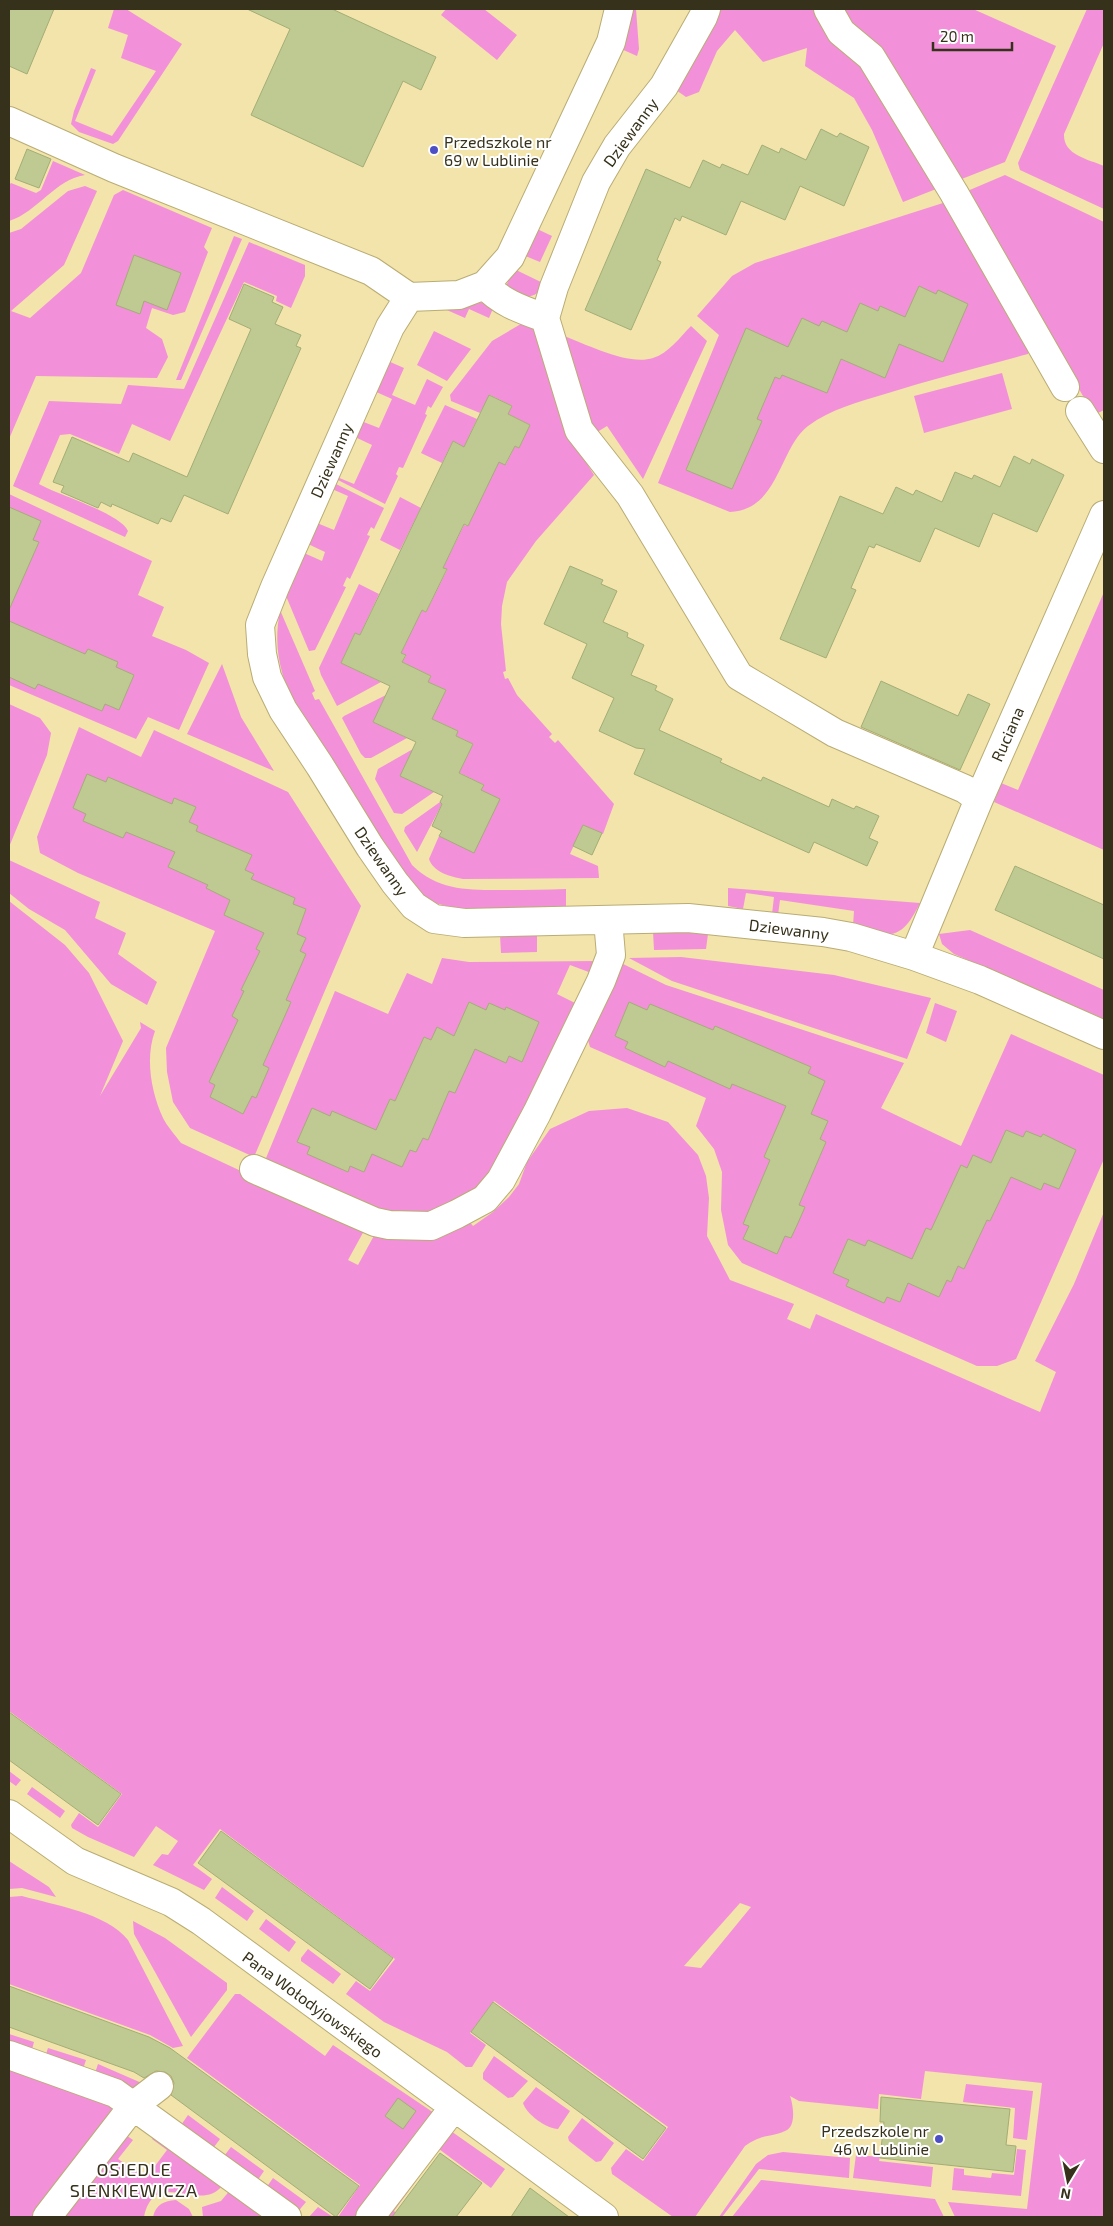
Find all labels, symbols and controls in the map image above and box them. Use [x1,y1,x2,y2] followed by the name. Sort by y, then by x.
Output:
[933,20,1012,52] scale bar
[940,27,974,45] text: 20 m
[599,93,662,170] street label: Dziewanny
[444,132,552,169] place label: Przedszkole nr 69 w Lublinie
[428,144,440,156] marker: Przedszkole nr 69 w Lublinie
[306,419,356,501] street label: Dziewanny
[987,704,1027,764] street label: Ruciana
[351,823,413,900] street label: Dziewanny
[748,915,831,943] street label: Dziewanny
[239,1947,387,2062] street label: Pana Wołodyjowskiego
[821,2121,930,2158] place label: Przedszkole nr 46 w Lublinie
[933,2133,945,2145] marker: Przedszkole nr 46 w Lublinie
[1043,2156,1093,2206] north arrow
[70,2158,198,2201] district label: OSIEDLE SIENKIEWICZA
[1059,2185,1072,2204] text: N

